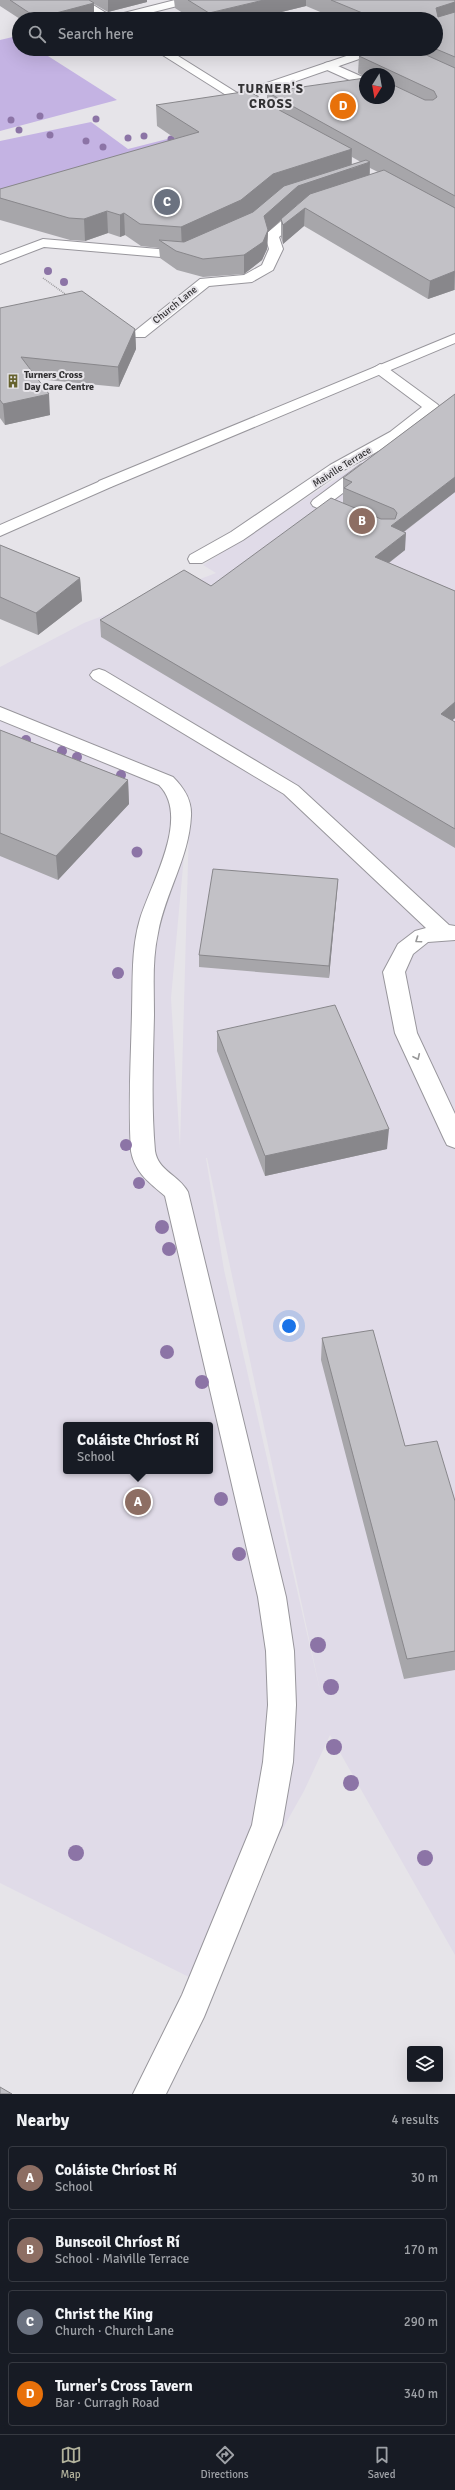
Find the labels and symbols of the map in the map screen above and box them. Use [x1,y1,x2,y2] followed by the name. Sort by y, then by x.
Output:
[359,68,395,104] north arrow
[238,81,304,112] district label: TURNER'S CROSS
[330,91,356,121] pin: D
[154,187,180,217] pin: C
[150,284,200,326] street label: Church Lane
[24,369,94,393] place label: Turners Cross Day Care Centre
[5,373,21,389] building icon: Turners Cross Day Care Centre
[310,444,374,490] street label: Maiville Terrace
[349,506,375,536] pin: B
[415,935,422,943] one-way arrow
[412,1052,420,1060] one-way arrow
[279,1316,299,1336] your location
[125,1487,151,1517] pin: A

